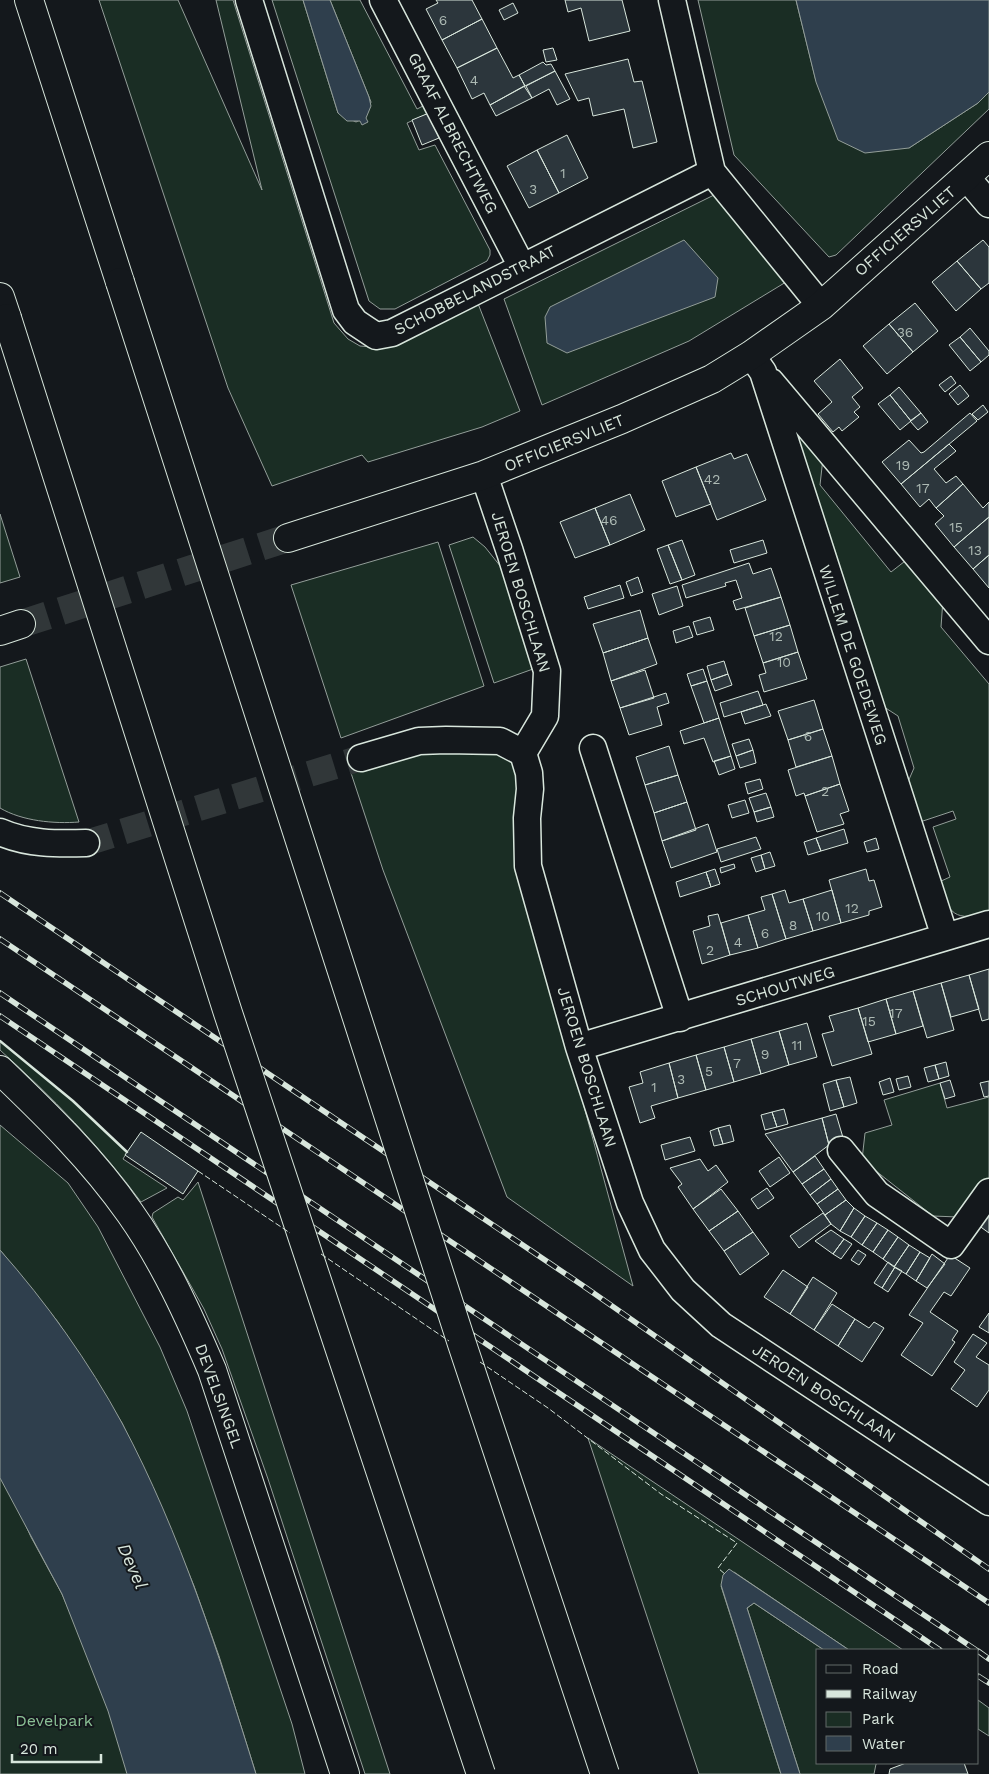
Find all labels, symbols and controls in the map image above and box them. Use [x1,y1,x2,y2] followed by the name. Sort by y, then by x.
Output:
[439,12,447,28] house number: 6
[404,49,502,217] street label: GRAAF ALBRECHTWEG
[470,72,478,88] house number: 4
[560,165,566,181] house number: 1
[529,181,537,197] house number: 3
[851,182,960,280] street label: OFFICIERSVLIET
[391,241,559,339] street label: SCHOBBELANDSTRAAT
[897,324,913,340] house number: 36
[501,410,627,476] street label: OFFICIERSVLIET
[896,457,910,473] house number: 19
[704,471,720,487] house number: 42
[916,480,930,496] house number: 17
[487,509,555,675] street label: JEROEN BOSCHLAAN
[600,512,618,528] house number: 46
[949,519,963,535] house number: 15
[968,542,982,558] house number: 13
[815,563,891,747] street label: WILLEM DE GOEDEWEG
[769,628,783,644] house number: 12
[777,654,791,670] house number: 10
[804,728,812,744] house number: 6
[821,783,829,799] house number: 2
[845,900,859,916] house number: 12
[816,908,830,924] house number: 10
[789,917,797,933] house number: 8
[761,925,769,941] house number: 6
[734,934,742,950] house number: 4
[706,942,714,958] house number: 2
[733,962,837,1010] street label: SCHOUTWEG
[553,984,621,1150] street label: JEROEN BOSCHLAAN
[889,1005,903,1021] house number: 17
[862,1013,876,1029] house number: 15
[792,1037,802,1053] house number: 11
[761,1046,769,1062] house number: 9
[733,1055,741,1071] house number: 7
[705,1063,713,1079] house number: 5
[677,1071,685,1087] house number: 3
[651,1079,657,1095] house number: 1
[749,1340,899,1446] street label: JEROEN BOSCHLAAN
[191,1341,247,1451] street label: DEVELSINGEL
[114,1540,152,1592] water label: Devel
[816,1649,979,1764] legend
[862,1660,899,1678] text: Road
[862,1685,917,1703] text: Railway
[862,1710,895,1728] text: Park
[15,1711,93,1730] park label: Develpark
[12,1732,101,1764] scale bar
[862,1735,905,1753] text: Water
[20,1740,58,1758] text: 20 m

